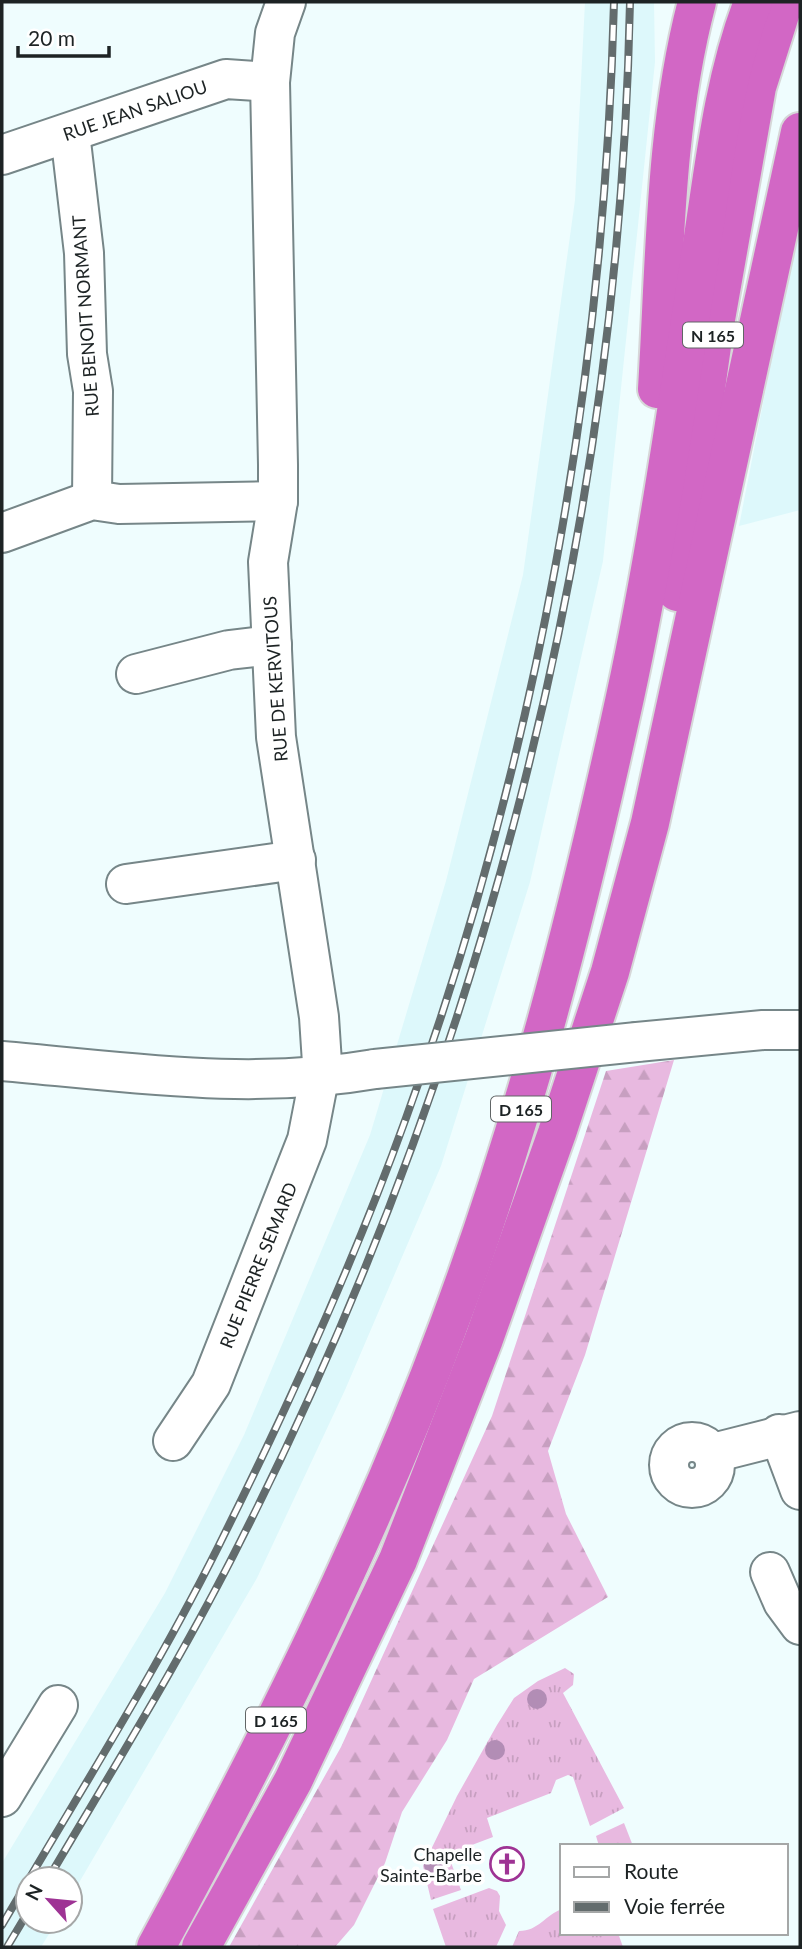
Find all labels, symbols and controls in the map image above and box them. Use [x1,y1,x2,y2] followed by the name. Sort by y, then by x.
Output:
[18,14,108,58] scale bar
[28,25,75,50] text: 20 m
[60,75,210,145] street label: RUE JEAN SALIOU
[67,214,103,418] street label: RUE BENOIT NORMANT
[683,322,743,348] road number: N 165
[258,595,292,763] street label: RUE DE KERVITOUS
[491,1096,551,1121] road number: D 165
[215,1179,301,1351] street label: RUE PIERRE SEMARD
[246,1708,306,1732] road number: D 165
[380,1843,482,1886] place label: Chapelle Sainte-Barbe
[560,1844,788,1935] legend
[488,1845,526,1883] church icon: Chapelle Sainte-Barbe
[624,1858,679,1883] text: Route
[14,1865,84,1935] north arrow
[20,1880,47,1904] text: N
[624,1893,725,1918] text: Voie ferrée

